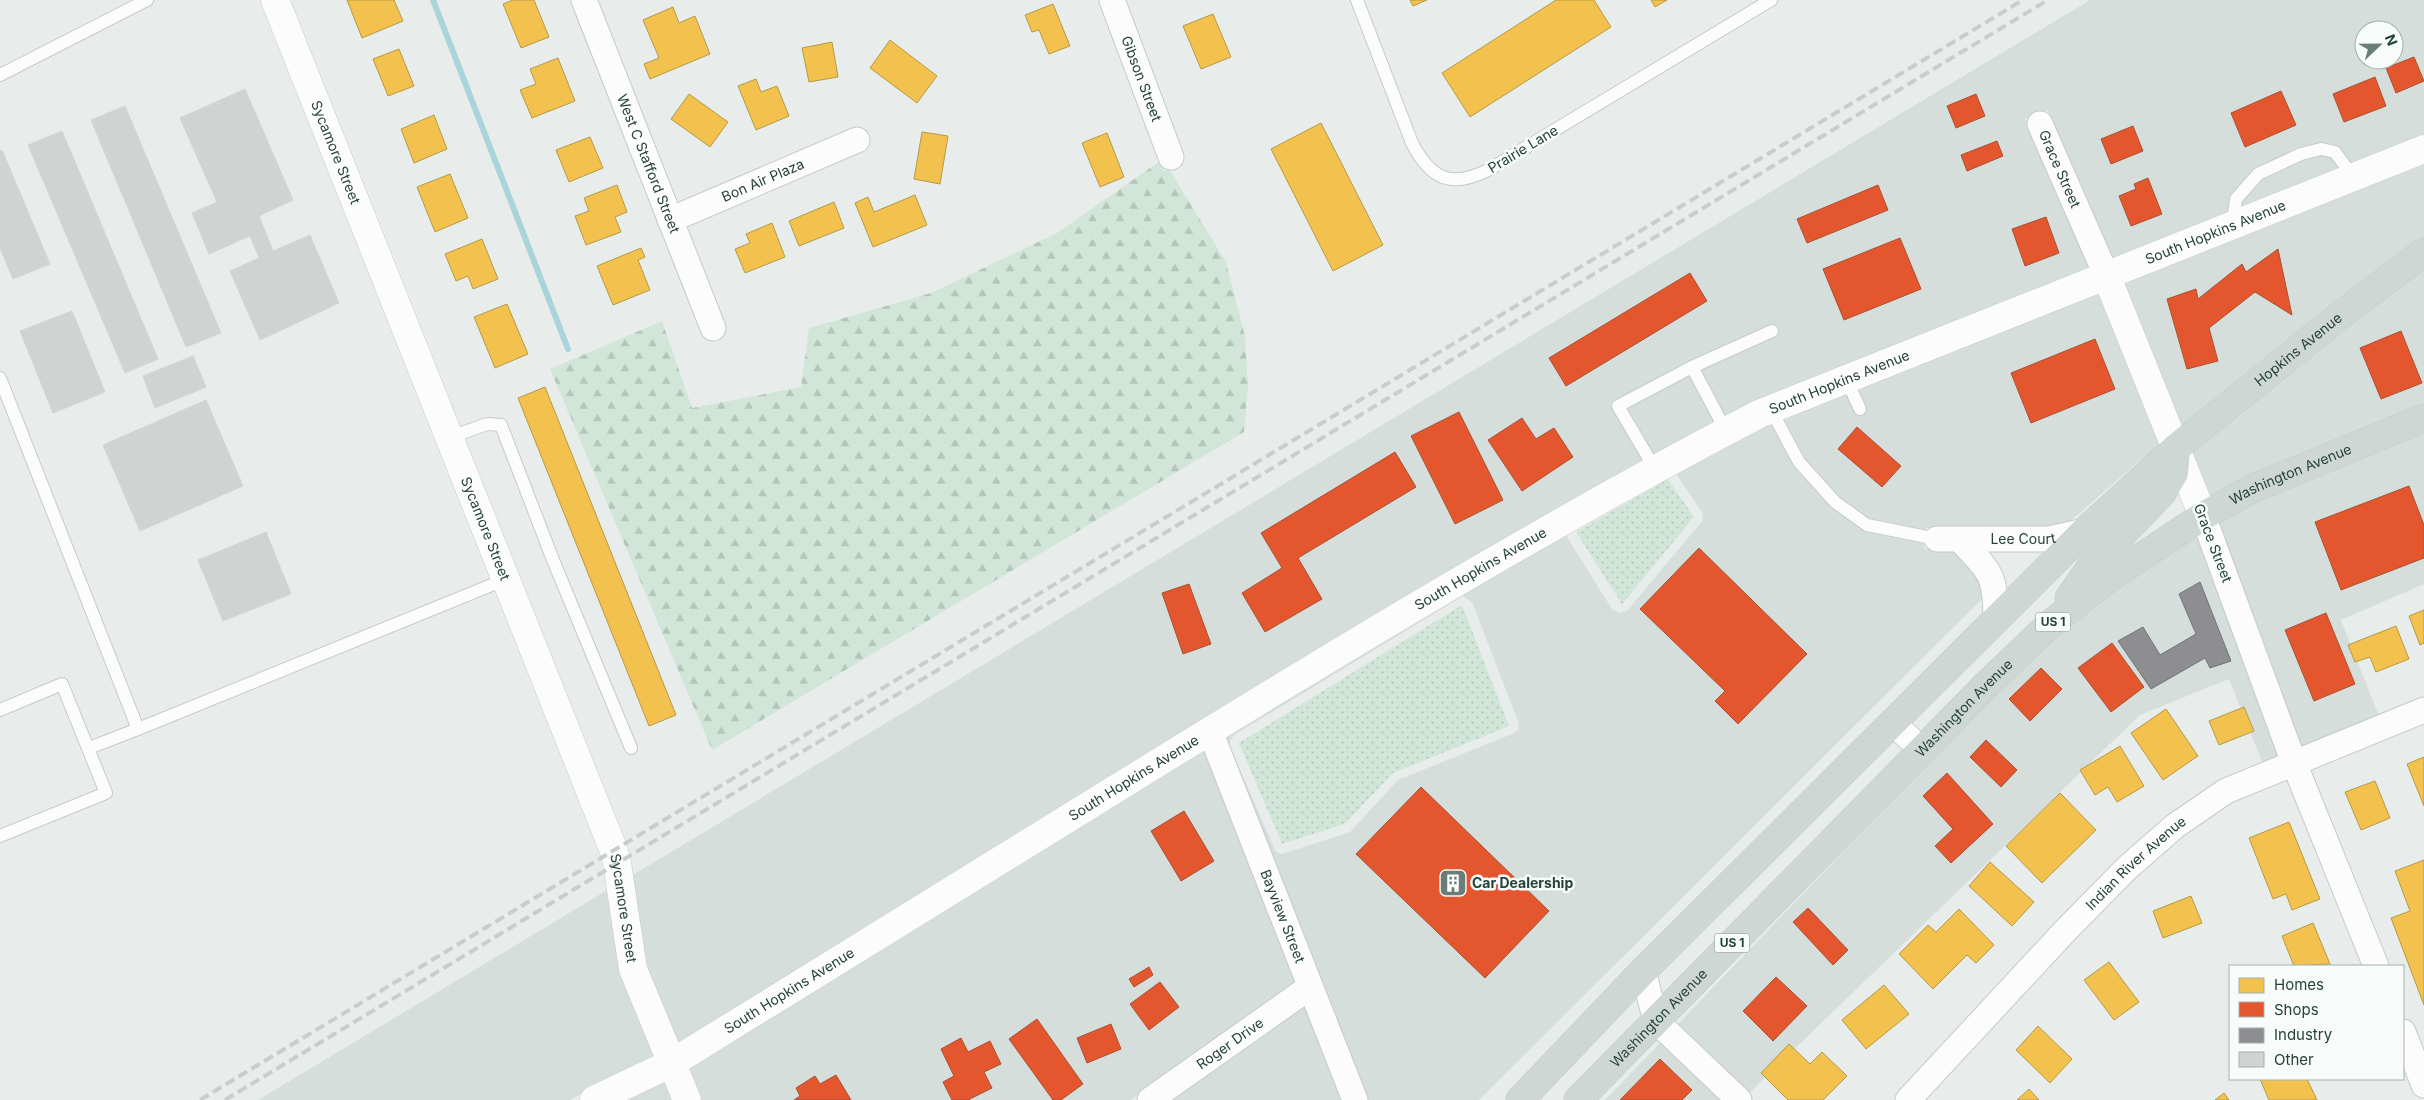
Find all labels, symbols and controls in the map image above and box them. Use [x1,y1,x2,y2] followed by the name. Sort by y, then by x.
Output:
[2354,20,2404,70] north arrow
[2382,32,2401,48] text: N
[1118,33,1166,124] street label: Gibson Street
[614,92,684,236] street label: West C Stafford Street
[308,98,365,207] street label: Sycamore Street
[1485,121,1561,176] street label: Prairie Lane
[2036,127,2085,211] street label: Grace Street
[719,155,806,205] street label: Bon Air Plaza
[2143,196,2288,267] street label: South Hopkins Avenue
[2251,309,2345,389] street label: Hopkins Avenue
[1766,346,1912,417] street label: South Hopkins Avenue
[2226,440,2354,508] street label: Washington Avenue
[458,474,514,583] street label: Sycamore Street
[2191,501,2236,585] street label: Grace Street
[1411,523,1549,613] street label: South Hopkins Avenue
[1990,529,2058,547] street label: Lee Court
[2036,612,2070,632] road number: US 1
[1911,655,2016,760] street label: Washington Avenue
[1065,731,1202,824] street label: South Hopkins Avenue
[2082,812,2189,913] street label: Indian River Avenue
[607,852,641,964] street label: Sycamore Street
[1257,867,1309,966] street label: Bayview Street
[1438,868,1468,898] building icon: Car Dealership
[1472,874,1573,891] place label: Car Dealership
[1714,934,1750,952] road number: US 1
[721,944,857,1037] street label: South Hopkins Avenue
[1606,965,1710,1070] street label: Washington Avenue
[2229,965,2404,1080] legend
[2274,975,2324,994] text: Homes
[2274,1000,2319,1019] text: Shops
[1193,1014,1267,1072] street label: Roger Drive
[2274,1025,2333,1044] text: Industry
[2274,1050,2314,1069] text: Other

